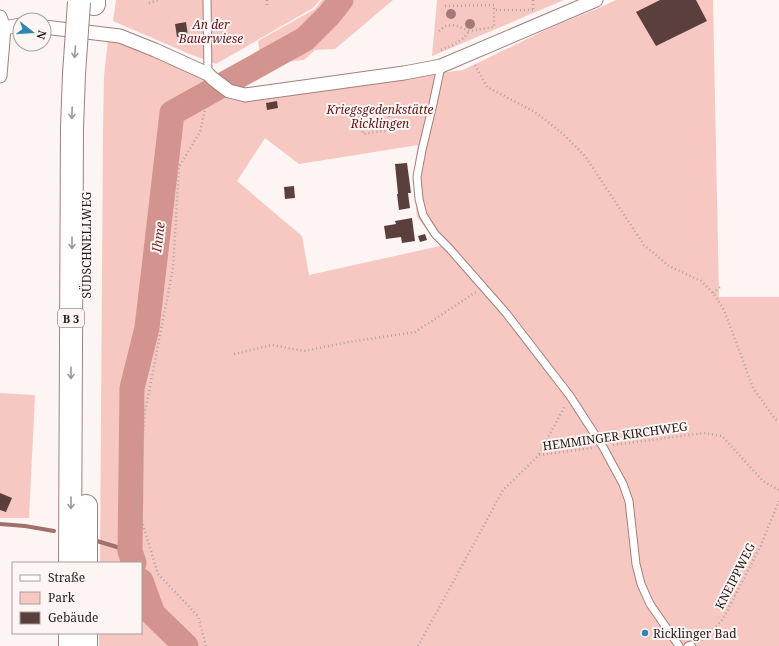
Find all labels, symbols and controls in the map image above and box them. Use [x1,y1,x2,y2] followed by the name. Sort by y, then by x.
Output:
[12,12,52,52] north arrow
[178,16,243,47] park label: An der Bauerwiese
[34,29,50,42] text: N
[72,45,79,58] one-way arrow
[326,101,434,132] park label: Kriegsgedenkstätte Ricklingen
[69,106,76,119] one-way arrow
[78,191,95,298] street label: SÜDSCHNELLWEG
[147,220,169,254] water label: Ihme
[68,236,76,249] one-way arrow
[58,309,84,327] road number: B 3
[67,366,75,379] one-way arrow
[542,417,689,455] street label: HEMMINGER KIRCHWEG
[67,496,75,509] one-way arrow
[711,539,759,612] street label: KNEIPPWEG
[12,562,142,634] legend
[48,569,85,586] text: Straße
[48,589,76,606] text: Park
[48,609,99,626] text: Gebäude
[653,625,737,642] place label: Ricklinger Bad
[640,628,650,638] marker: Ricklinger Bad

